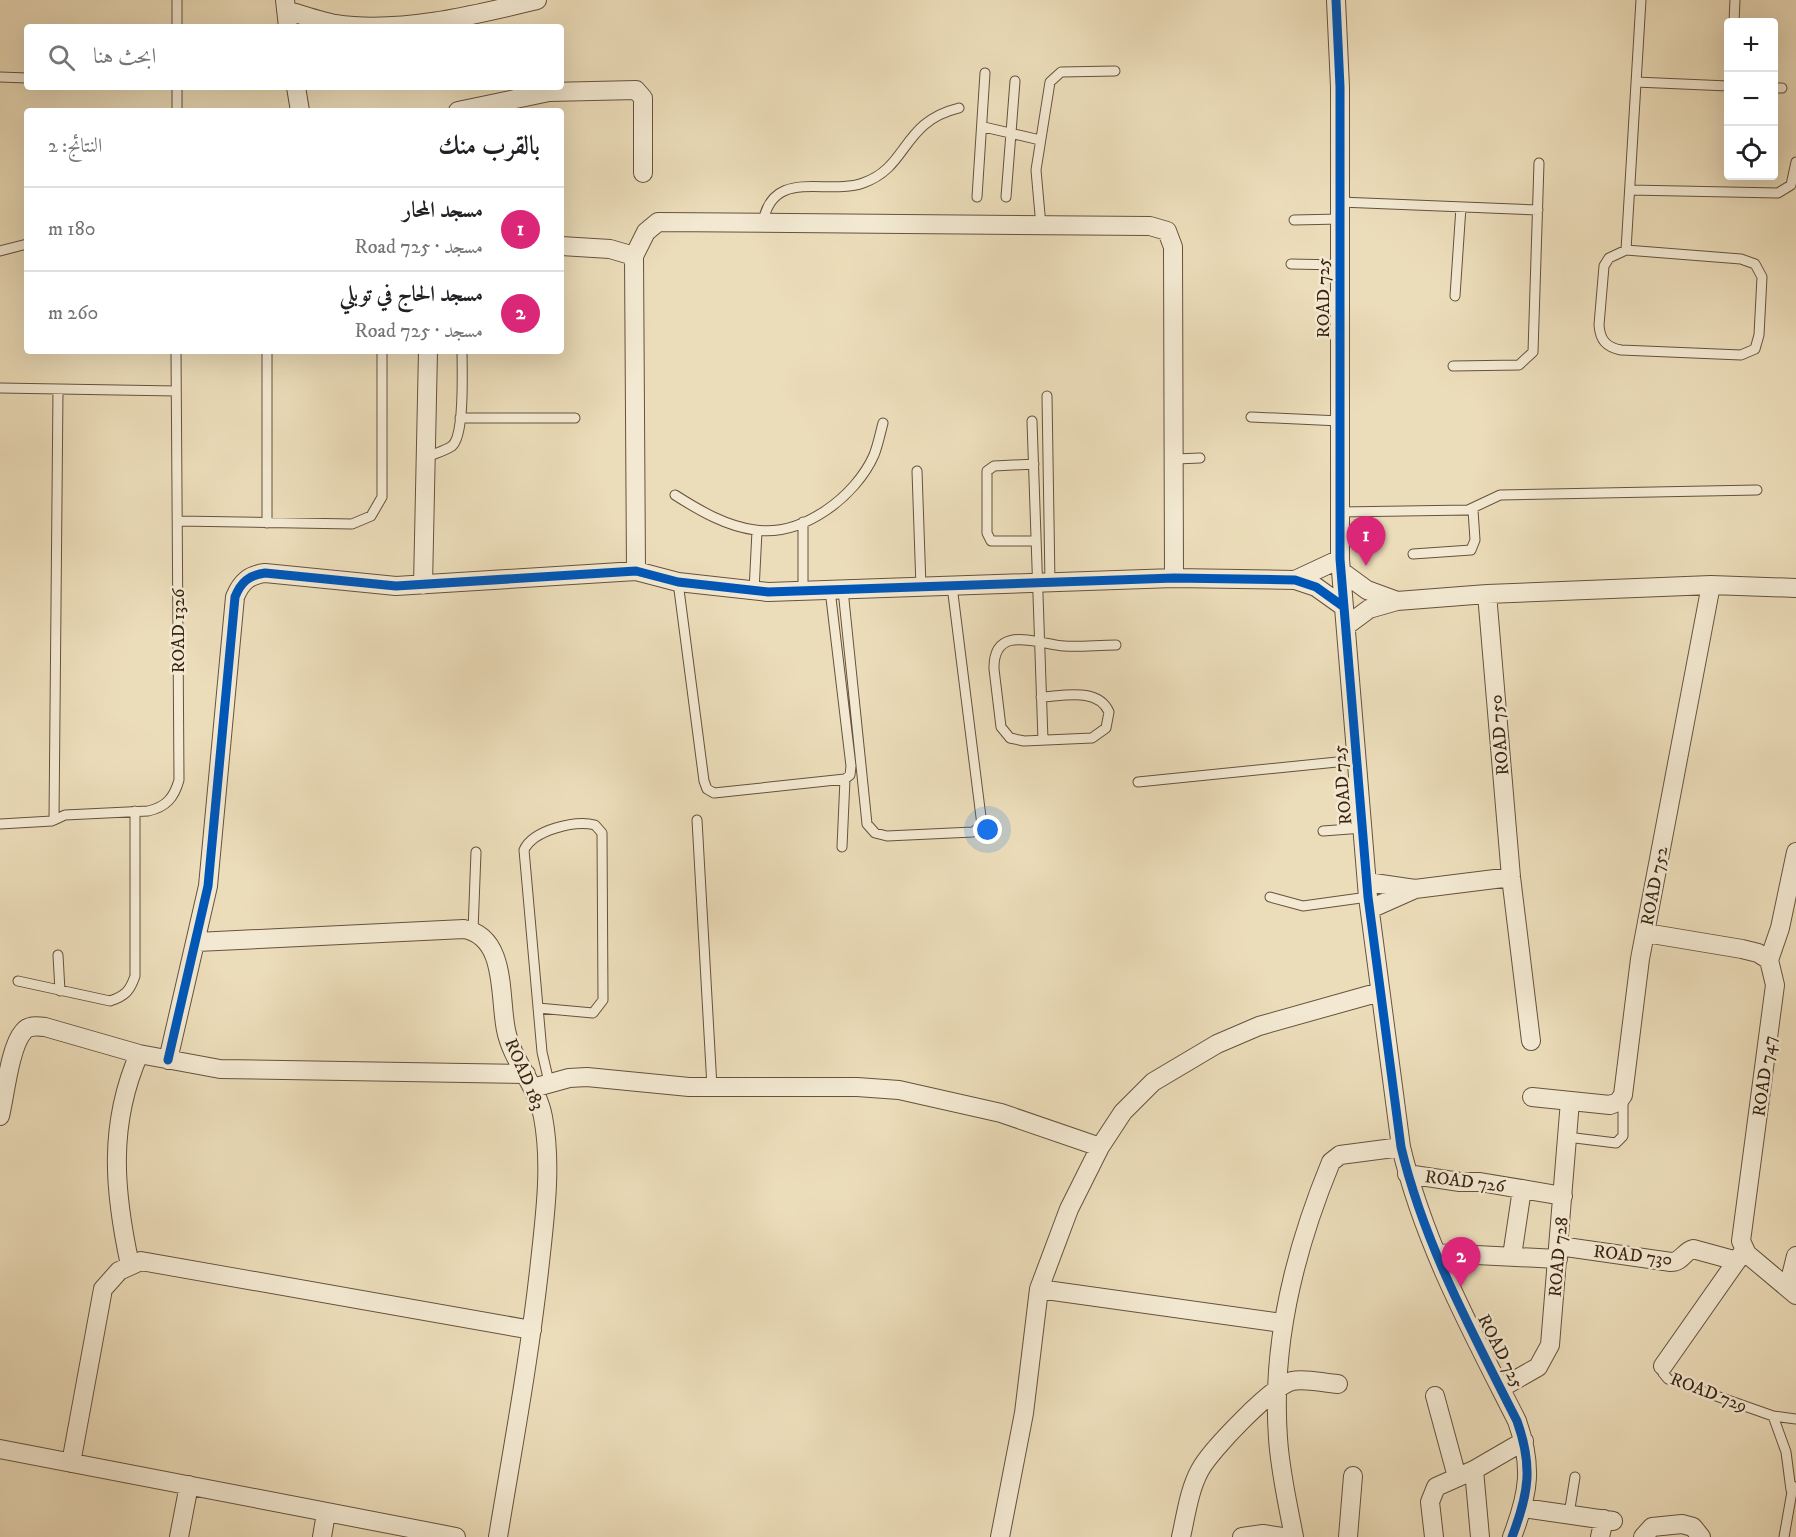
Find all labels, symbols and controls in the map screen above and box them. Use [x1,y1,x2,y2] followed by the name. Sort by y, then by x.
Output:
[1724,18,1778,180] map controls
[1724,18,1778,72] button: +
[24,24,564,90] search box
[45,41,78,74] icon: search
[93,43,156,70] text: ابحث هنا
[1724,72,1778,126] button: −
[1724,126,1778,180] button: locate
[438,130,540,163] text: بالقرب منك
[48,134,102,159] text: النتائج: 2
[403,197,483,224] text: مسجد المحار
[48,217,95,242] text: 180 m
[517,217,524,242] text: 1
[354,235,483,260] text: مسجد · Road 725
[1313,258,1335,338] street label: ROAD 725
[339,281,483,308] text: مسجد الحاج في توبلي
[48,301,98,326] text: 260 m
[516,301,525,326] text: 2
[354,319,483,344] text: مسجد · Road 725
[1346,516,1386,566] pin: 1
[168,588,190,673] street label: ROAD 1326
[1485,693,1514,776] street label: ROAD 750
[1329,744,1357,826] street label: ROAD 725
[973,815,1002,844] your location
[1637,844,1673,928] street label: ROAD 752
[1748,1034,1782,1118] street label: ROAD 747
[499,1035,549,1113] street label: ROAD 183
[1423,1166,1507,1198] street label: ROAD 726
[1545,1216,1573,1298] street label: ROAD 728
[1442,1238,1480,1287] pin: 2
[1592,1241,1673,1271] street label: ROAD 730
[1472,1311,1528,1392] street label: ROAD 725
[1667,1368,1750,1418] street label: ROAD 729

